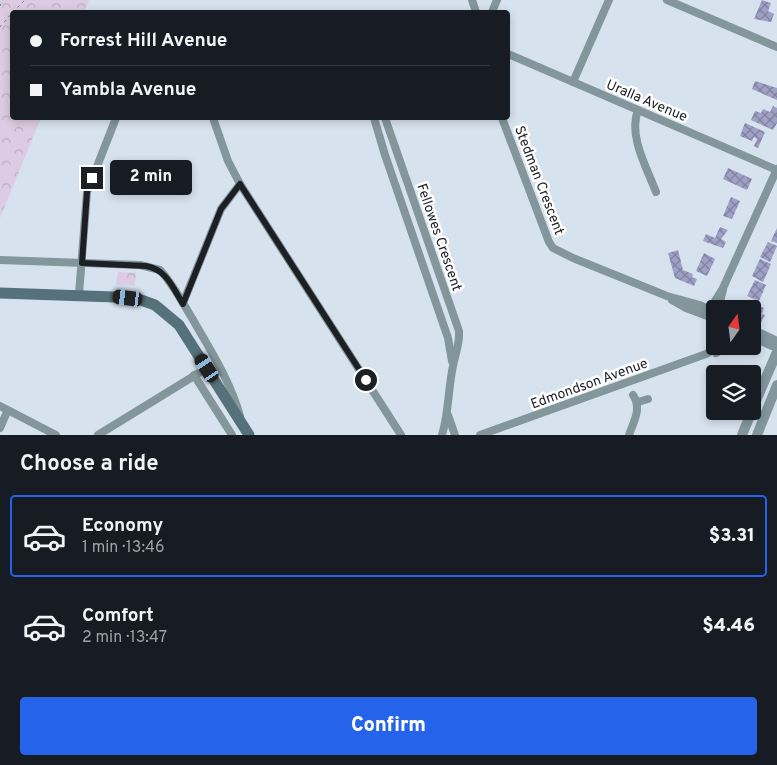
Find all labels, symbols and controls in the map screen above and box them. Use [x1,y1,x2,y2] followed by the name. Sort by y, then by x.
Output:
[60,29,227,53] text: Forrest Hill Avenue
[603,77,690,126] street label: Uralla Avenue
[60,78,196,102] text: Yambla Avenue
[510,124,567,237] street label: Stedman Crescent
[110,160,192,196] callout: 2 min
[81,167,103,189] route end
[130,167,172,187] text: 2 min
[412,182,465,293] street label: Fellowes Crescent
[112,289,143,307] car
[706,300,761,355] north arrow
[706,300,761,420] map controls
[192,351,221,385] car
[529,355,650,413] street label: Edmondson Avenue
[706,365,761,420] button: layers
[355,369,377,391] route start
[20,451,158,478] text: Choose a ride
[22,514,67,559] icon: car
[82,514,163,538] text: Economy
[709,524,755,548] text: $3.31
[82,538,165,558] text: 1 min · 13:46
[22,604,67,649] icon: car
[82,604,154,628] text: Comfort
[702,614,755,638] text: $4.46
[82,628,167,648] text: 2 min · 13:47
[20,697,757,755] button: Confirm

